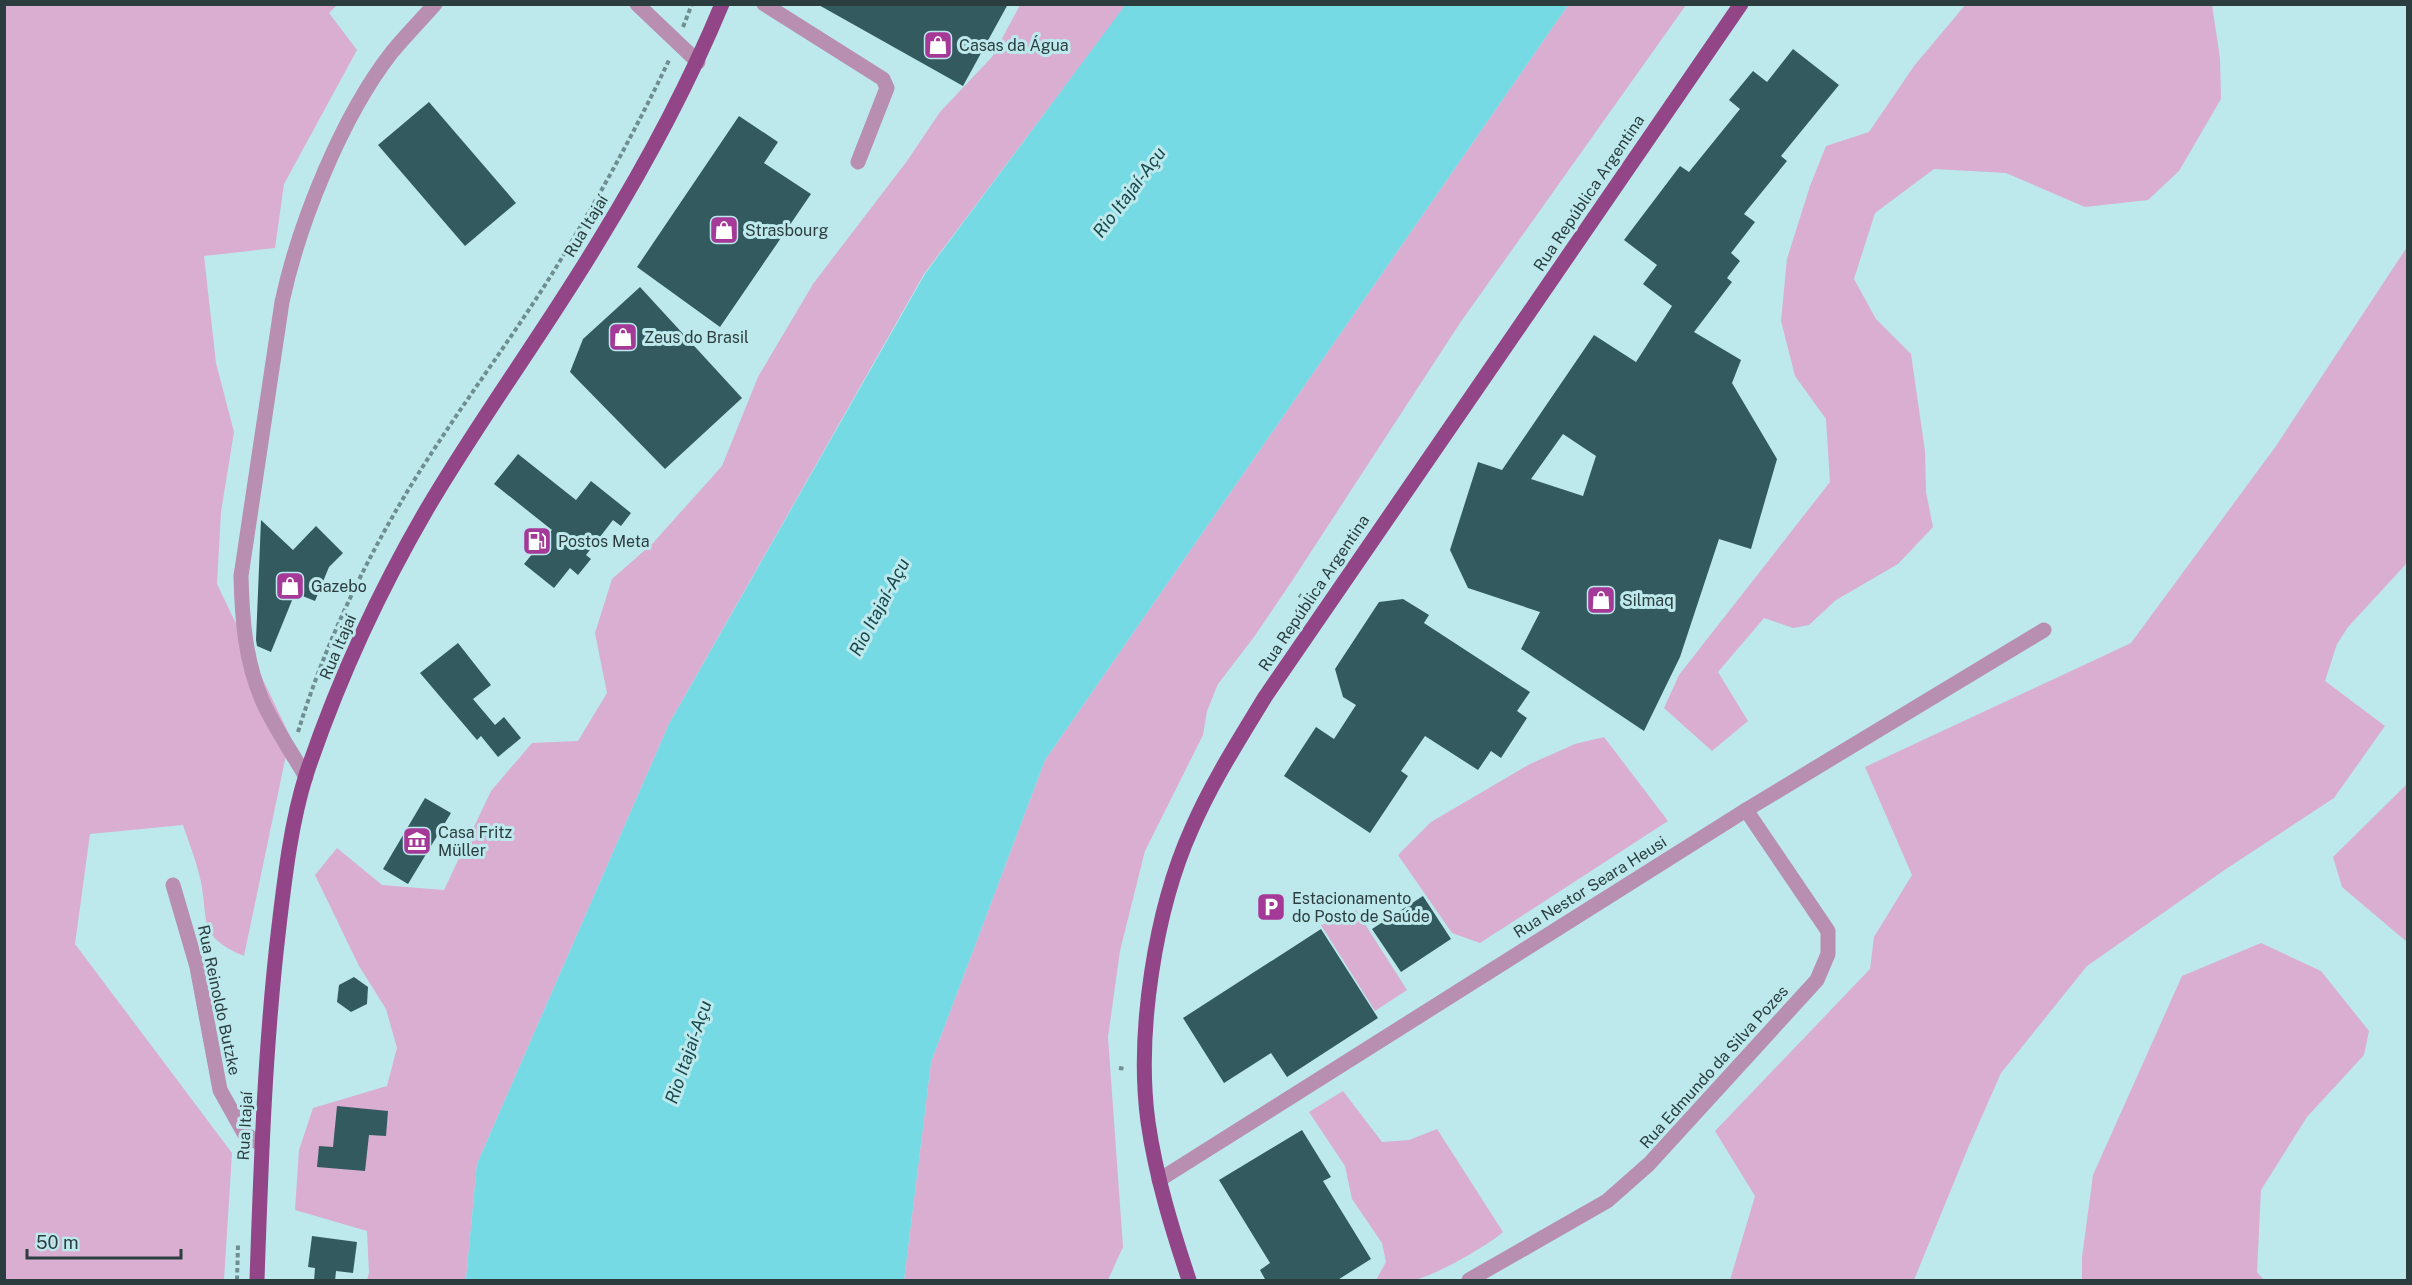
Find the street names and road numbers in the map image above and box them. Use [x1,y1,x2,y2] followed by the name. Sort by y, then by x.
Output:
[1530,111,1648,275] street label: Rua República Argentina
[560,191,613,261] street label: Rua Itajaí
[1255,511,1373,675] street label: Rua República Argentina
[316,610,361,683] street label: Rua Itajaí
[1510,832,1670,942] street label: Rua Nestor Seara Heusi
[194,923,244,1077] street label: Rua Reinoldo Butzke
[1636,982,1792,1152] street label: Rua Edmundo da Silva Pozes
[234,1090,256,1161] street label: Rua Itajaí

